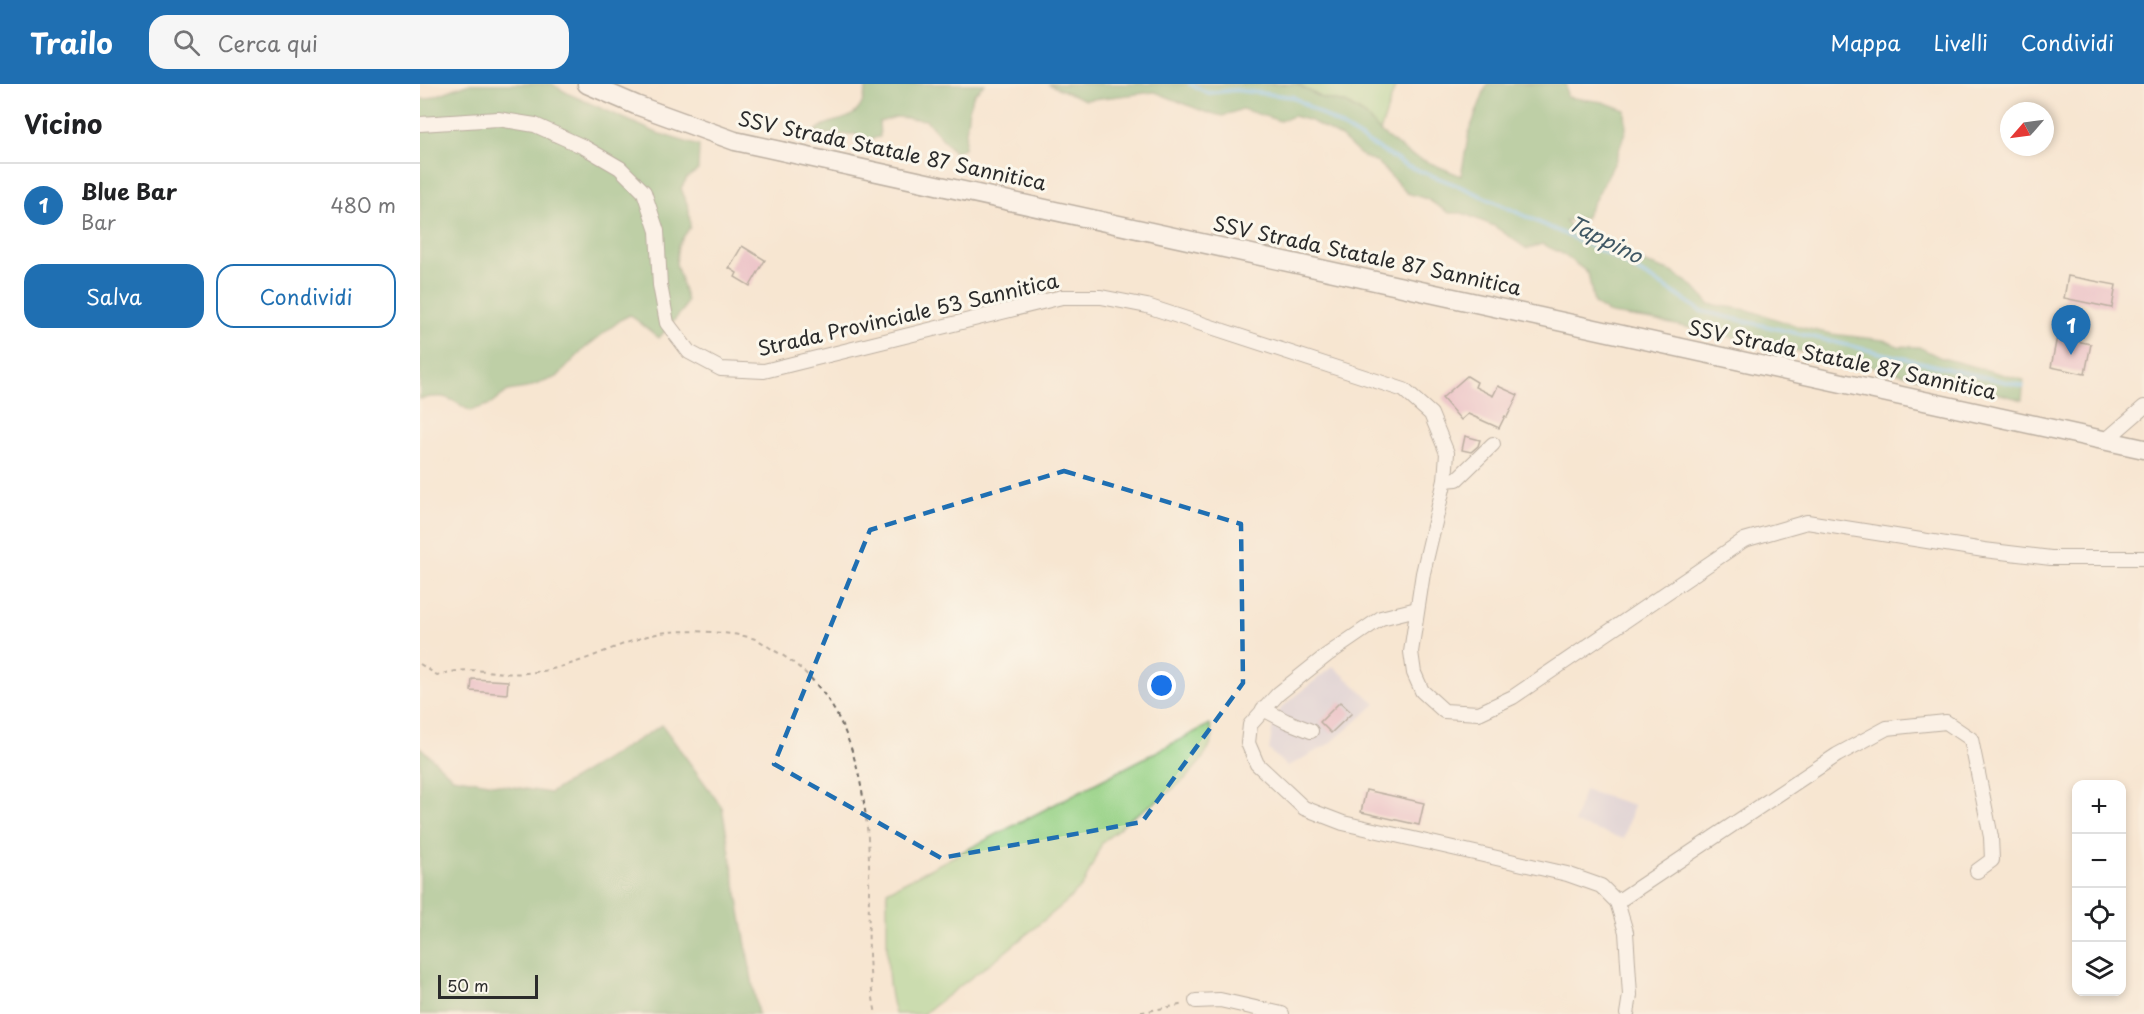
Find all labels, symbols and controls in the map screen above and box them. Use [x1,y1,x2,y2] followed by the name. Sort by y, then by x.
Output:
[149,15,569,69] search box
[30,21,113,64] text: Trailo
[170,26,203,59] icon: search
[218,26,318,59] text: Cerca qui
[1831,26,1901,58] text: Mappa
[1934,26,1988,58] text: Livelli
[2021,26,2114,58] text: Condividi
[2000,102,2054,156] north arrow
[735,103,1050,197] street label: SSV Strada Statale 87 Sannitica
[24,104,102,143] text: Vicino
[81,174,177,207] text: Blue Bar
[39,190,48,220] text: 1
[331,190,396,220] text: 480 m
[1563,206,1650,271] water label: Tappino
[81,207,116,237] text: Bar
[1210,208,1525,302] street label: SSV Strada Statale 87 Sannitica
[24,264,204,328] button: Salva
[216,264,396,328] button: Condividi
[754,265,1062,363] street label: Strada Provinciale 53 Sannitica
[2052,306,2090,355] pin: 1
[1685,312,2000,406] street label: SSV Strada Statale 87 Sannitica
[1147,671,1176,700] your location
[2072,780,2126,996] map controls
[2072,780,2126,834] button: +
[2072,834,2126,888] button: −
[2072,888,2126,942] button: locate
[2072,942,2126,996] button: layers
[438,972,538,1000] scale bar
[447,973,488,997] text: 50 m

